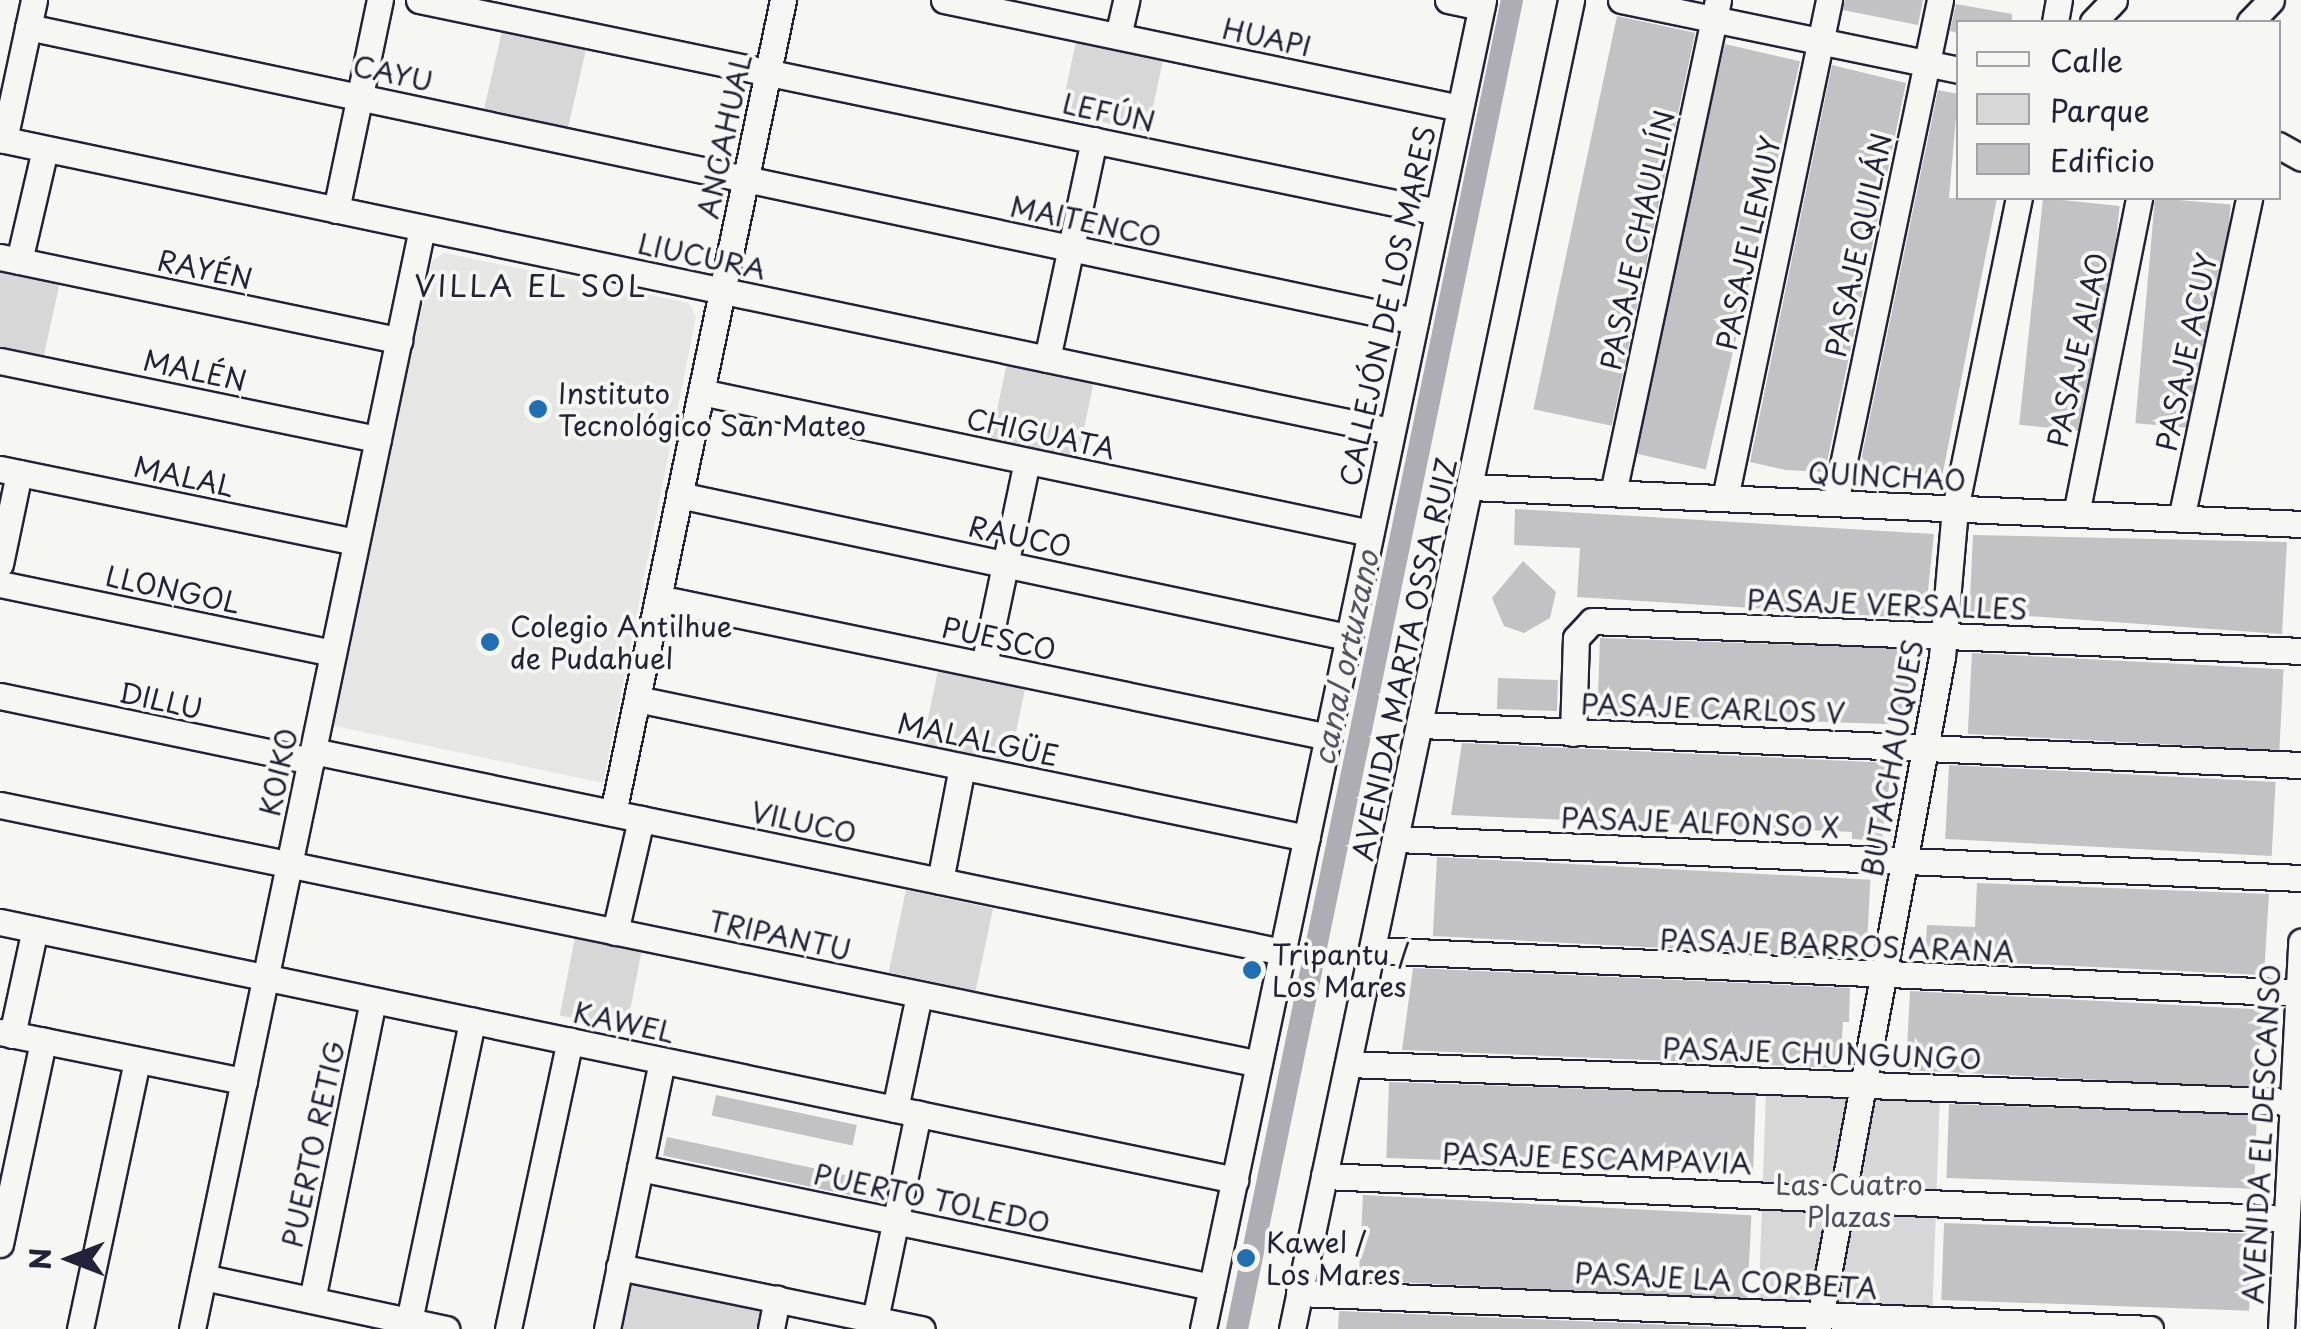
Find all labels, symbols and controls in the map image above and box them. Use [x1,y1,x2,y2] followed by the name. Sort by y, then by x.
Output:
[1219,11,1315,63] street label: HUAPI
[1956,20,2281,200] legend
[2050,37,2123,82] text: Calle
[350,48,436,98] street label: CAYU
[690,51,758,221] street label: ANCAHUAL
[1060,86,1158,138] street label: LEFÚN
[2050,87,2150,132] text: Parque
[1593,105,1681,375] street label: PASAJE CHAULLÍN
[1332,120,1442,492] street label: CALLEJÓN DE LOS MARES
[1817,128,1899,362] street label: PASAJE QUILÁN
[1708,131,1788,355] street label: PASAJE LEMUY
[2050,137,2155,182] text: Edificio
[1007,189,1165,253] street label: MAITENCO
[635,226,769,286] street label: LIUCURA
[154,243,256,295] street label: RAYÉN
[2040,248,2114,452] street label: PASAJE ALAO
[2148,249,2224,455] street label: PASAJE ACUY
[416,267,646,303] district label: VILLA EL SOL
[140,343,250,397] street label: MALÉN
[558,376,865,442] place label: Instituto Tecnológico San Mateo
[527,398,549,420] marker: Instituto Tecnológico San Mateo
[964,401,1118,465] street label: CHIGUATA
[131,449,237,503] street label: MALAL
[1807,455,1967,497] street label: QUINCHAO
[1346,458,1462,860] street label: AVENIDA MARTA OSSA RUIZ
[965,509,1075,563] street label: RAUCO
[1305,548,1385,768] water label: canal ortuzano
[103,558,243,620] street label: LLONGOL
[1745,582,2029,626] street label: PASAJE VERSALLES
[510,609,734,675] place label: Colegio Antilhue de Pudahuel
[939,610,1059,666] street label: PUESCO
[479,631,501,653] marker: Colegio Antilhue de Pudahuel
[1855,637,1929,879] street label: BUTACHAUQUES
[116,675,206,725] street label: DILLU
[1579,687,1847,729] street label: PASAJE CARLOS V
[894,706,1062,772] street label: MALALGÜE
[252,725,304,819] street label: KOIKO
[748,794,860,850] street label: VILUCO
[1558,800,1842,844] street label: PASAJE ALFONSO X
[706,904,854,966] street label: TRIPANTU
[1657,922,2017,968] street label: PASAJE BARROS ARANA
[1272,937,1410,1003] place label: Tripantu / Los Mares
[1241,959,1263,981] marker: Tripantu / Los Mares
[2235,963,2287,1305] street label: AVENIDA EL DESCANSO
[570,995,678,1049] street label: KAWEL
[1659,1031,1985,1075] street label: PASAJE CHUNGUNGO
[275,1037,351,1251] street label: PUERTO RETIG
[1441,1136,1753,1180] street label: PASAJE ESCAMPAVIA
[809,1156,1055,1240] street label: PUERTO TOLEDO
[1775,1167,1923,1233] park label: Las Cuatro Plazas
[20,1209,120,1309] north arrow
[1266,1225,1403,1291] place label: Kawel / Los Mares
[1235,1247,1257,1269] marker: Kawel / Los Mares
[18,1248,61,1270] text: N
[1572,1255,1880,1305] street label: PASAJE LA CORBETA

